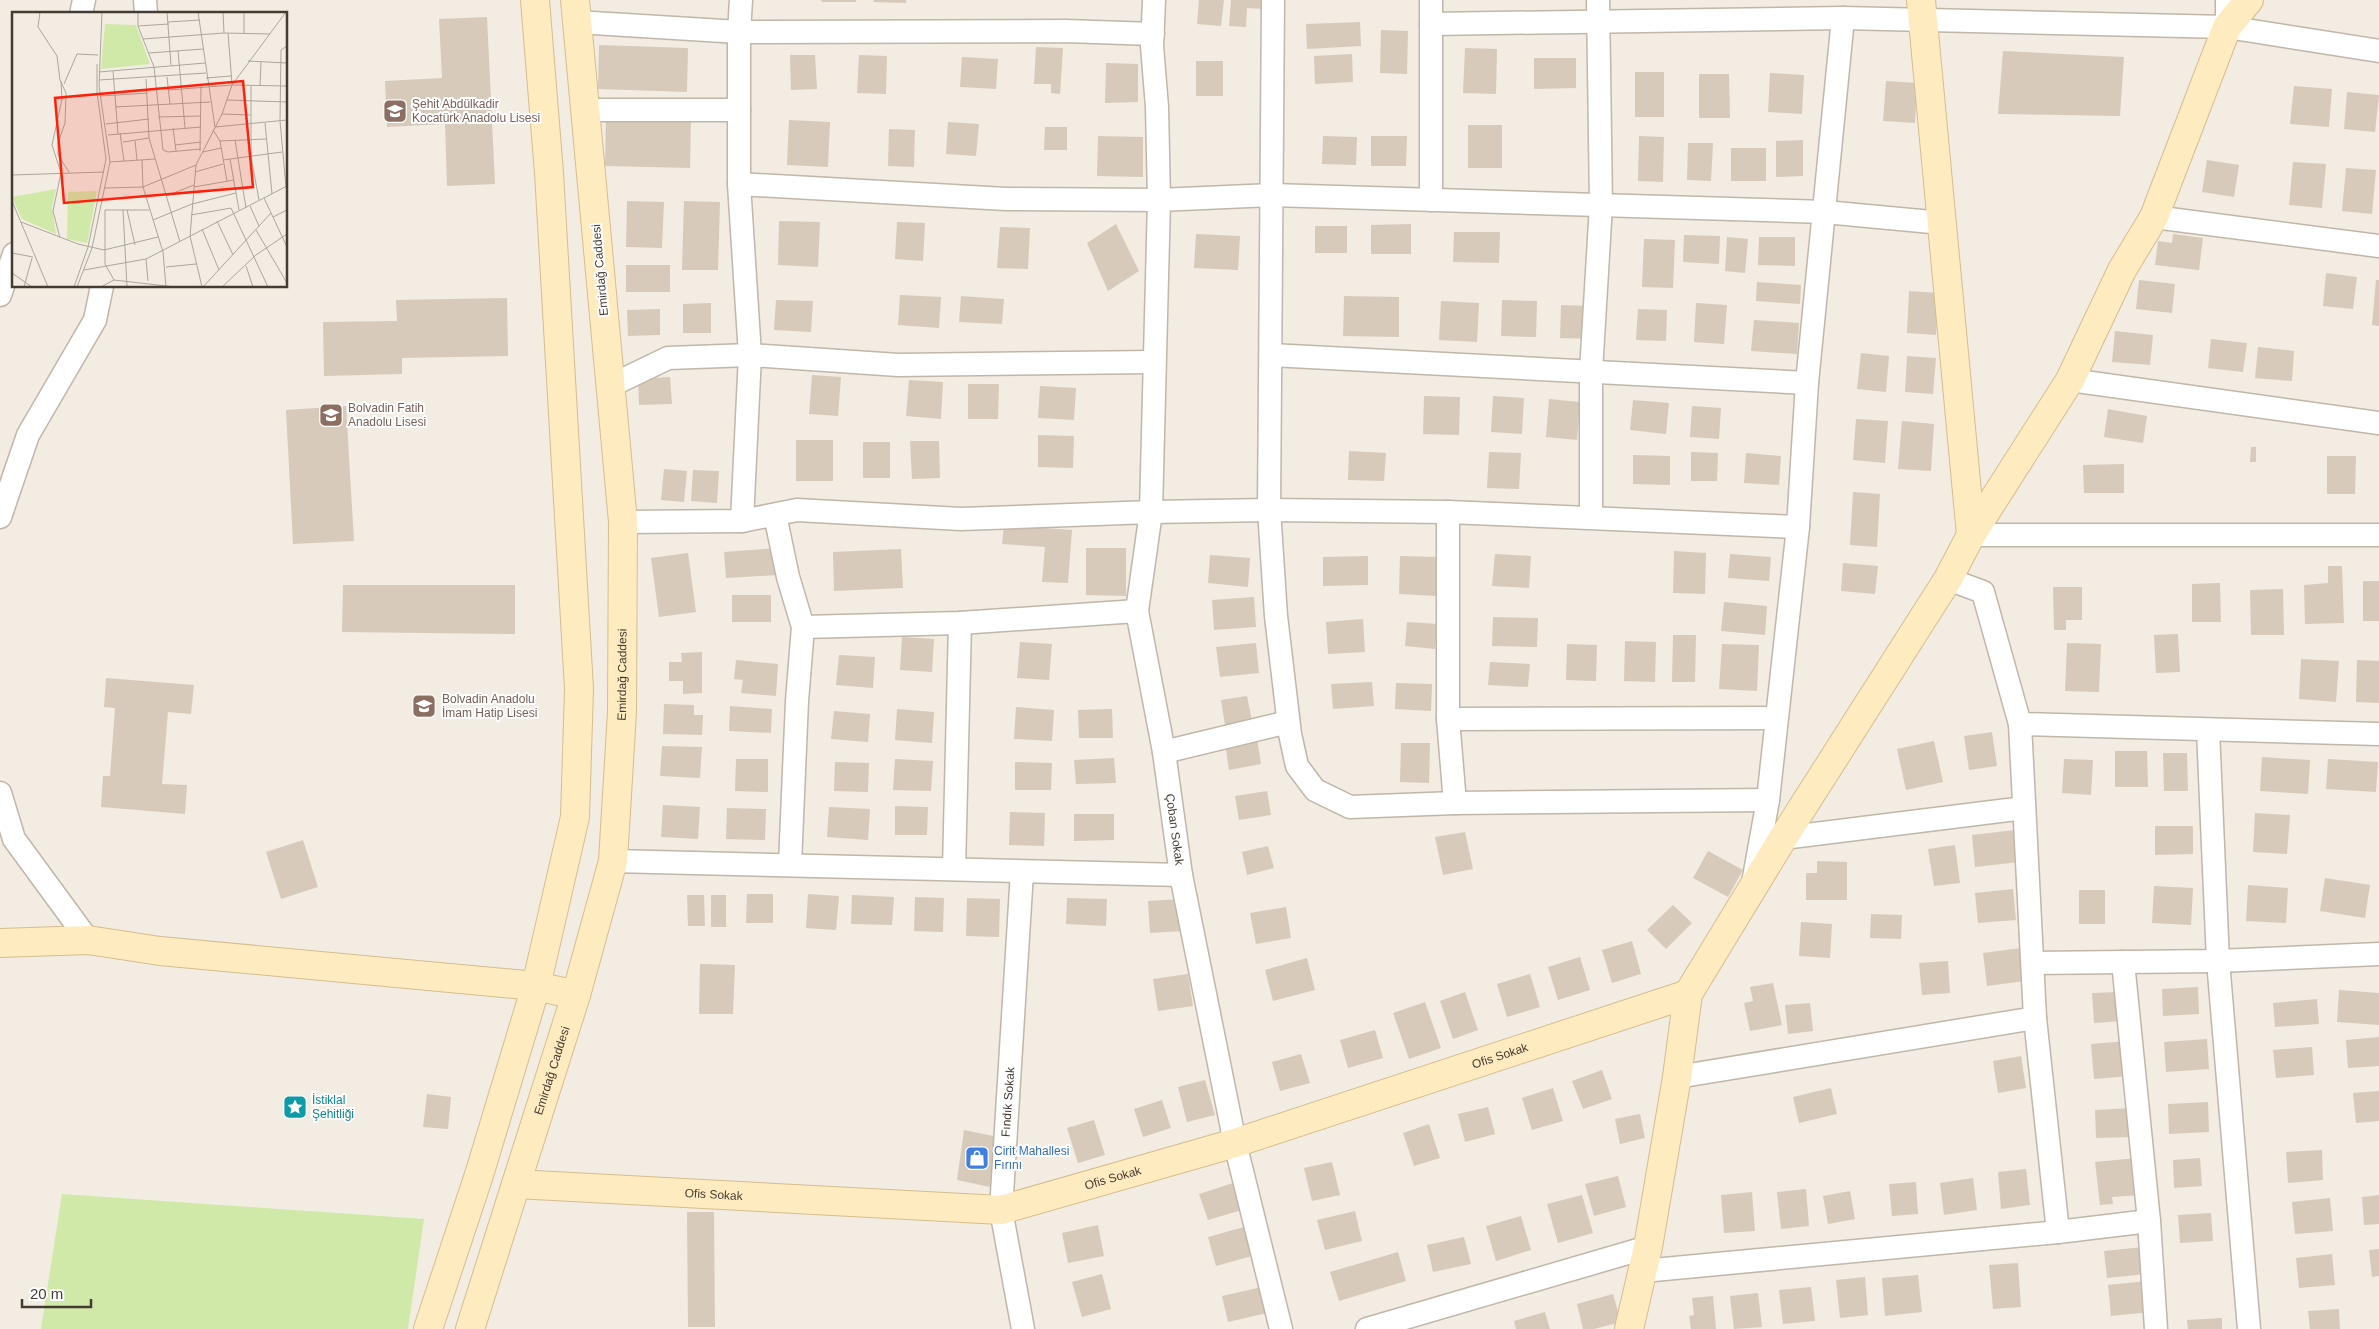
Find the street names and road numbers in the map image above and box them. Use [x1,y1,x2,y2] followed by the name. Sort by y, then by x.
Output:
[589,224,611,316] street label: Emirdağ Caddesi
[614,629,629,721] street label: Emirdağ Caddesi
[1163,793,1187,867] street label: Çoban Sokak
[531,1025,573,1117] street label: Emirdağ Caddesi
[1470,1040,1531,1072] street label: Ofis Sokak
[999,1066,1017,1137] street label: Fındık Sokak
[1083,1163,1144,1193] street label: Ofis Sokak
[684,1186,744,1203] street label: Ofis Sokak

